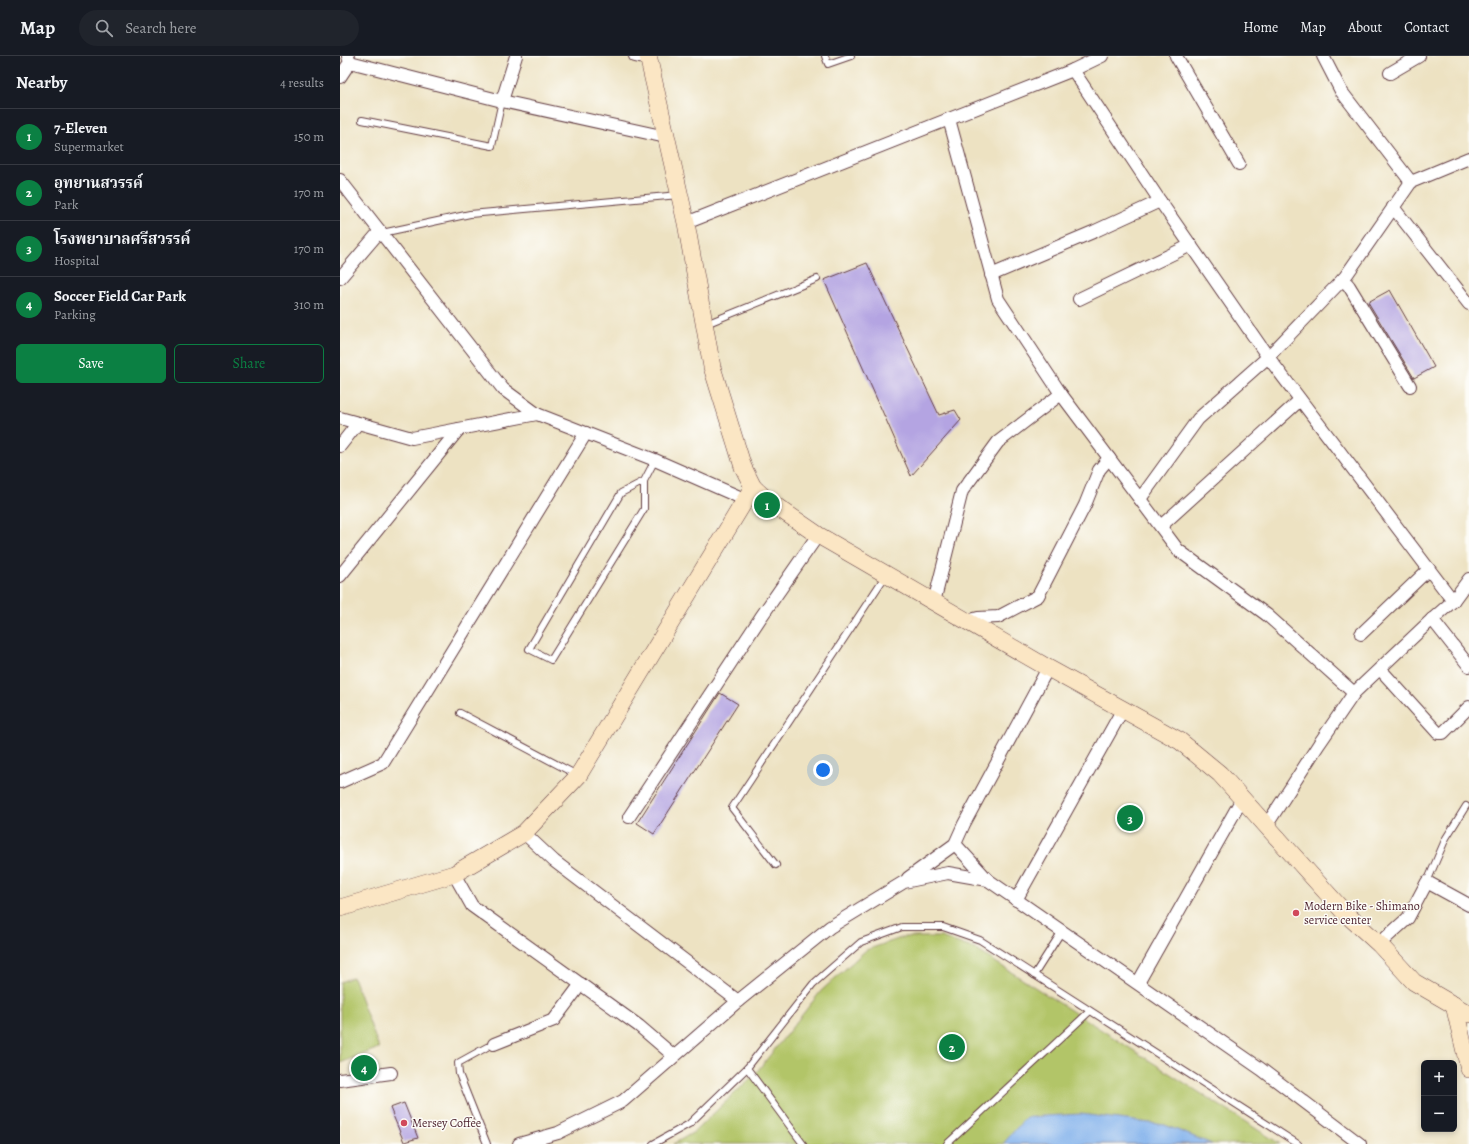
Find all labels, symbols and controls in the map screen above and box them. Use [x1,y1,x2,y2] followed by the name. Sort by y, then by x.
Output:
[79,10,359,46] search box
[20,15,55,41] text: Map
[93,17,115,39] icon: search
[125,18,197,38] text: Search here
[1243,18,1278,37] text: Home
[1300,18,1326,37] text: Map
[1348,18,1382,37] text: About
[1404,18,1449,37] text: Contact
[16,71,67,94] text: Nearby
[280,74,324,91] text: 4 results
[54,118,107,138] text: 7-Eleven
[27,128,31,145] text: 1
[294,128,324,145] text: 150 m
[54,138,124,155] text: Supermarket
[54,173,143,193] text: อุทยานสวรรค์
[26,184,32,201] text: 2
[294,184,324,201] text: 170 m
[54,196,78,213] text: Park
[54,229,191,249] text: โรงพยาบาลศรีสวรรค์
[26,240,32,257] text: 3
[294,240,324,257] text: 170 m
[54,252,99,269] text: Hospital
[54,286,186,306] text: Soccer Field Car Park
[26,296,32,313] text: 4
[294,296,324,313] text: 310 m
[54,306,96,323] text: Parking
[16,344,166,383] button: Save
[174,344,324,383] button: Share
[754,490,780,520] pin: 1
[813,760,833,780] your location
[1117,803,1143,833] pin: 3
[1304,898,1420,928] place label: Modern Bike - Shimano service center
[1291,908,1301,918] marker: Modern Bike - Shimano service center
[939,1032,965,1062] pin: 2
[351,1053,377,1083] pin: 4
[1421,1060,1457,1132] map controls
[1421,1060,1457,1096] button: +
[1421,1096,1457,1132] button: −
[412,1115,481,1131] place label: Mersey Coffee
[399,1118,409,1128] marker: Mersey Coffee

